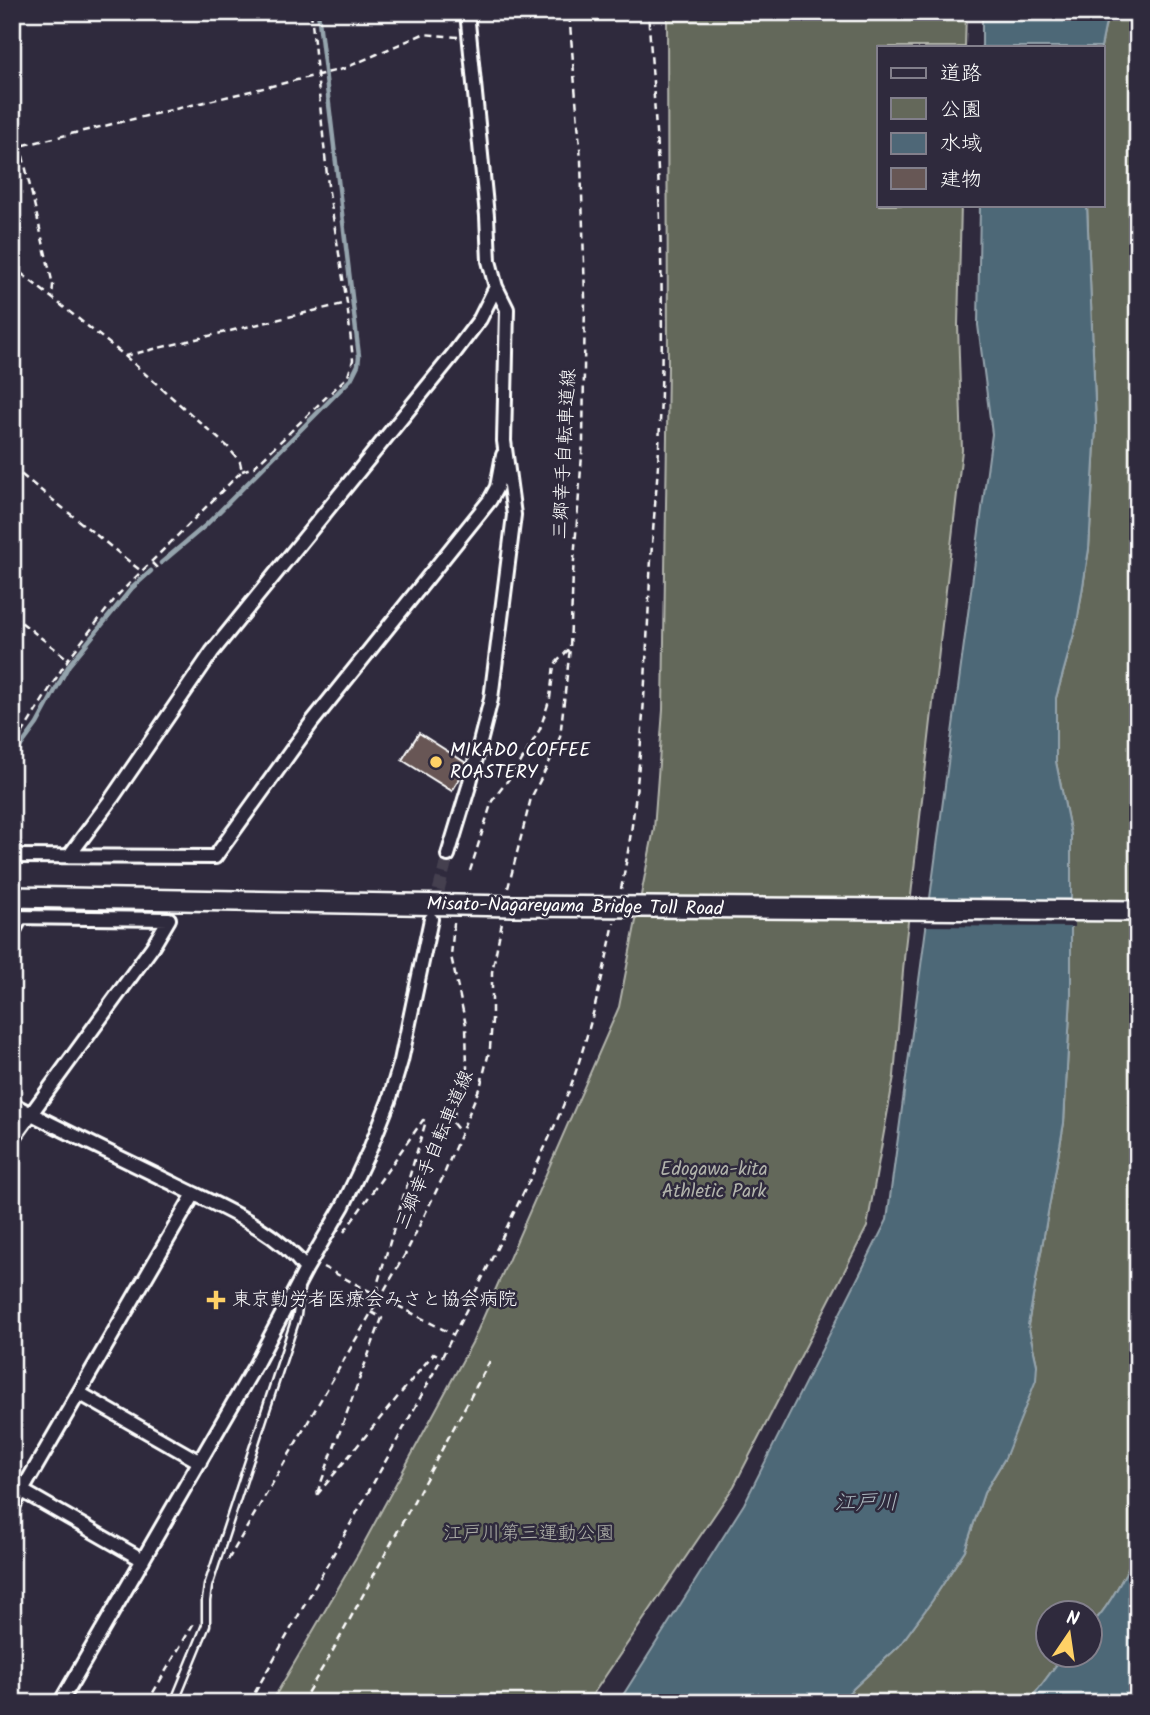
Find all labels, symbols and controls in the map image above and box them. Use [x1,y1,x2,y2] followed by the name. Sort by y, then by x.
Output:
[877,46,1104,206] legend
[940,58,982,91] text: 道路
[940,94,982,127] text: 公園
[940,128,982,161] text: 水域
[940,164,982,197] text: 建物
[546,368,584,540] street label: 三郷幸手自転車道線
[450,736,591,788] place label: MIKADO COFFEE ROASTERY
[428,754,444,770] marker: MIKADO COFFEE ROASTERY
[426,889,724,925] street label: Misato-Nagareyama Bridge Toll Road
[388,1065,482,1235] street label: 三郷幸手自転車道線
[660,1155,768,1207] park label: Edogawa-kita Athletic Park
[232,1285,517,1315] place label: 東京勤労者医療会みさと協会病院
[206,1290,226,1310] marker: 東京勤労者医療会みさと協会病院
[835,1487,898,1520] water label: 江戸川
[443,1519,615,1549] park label: 江戸川第三運動公園
[1034,1600,1104,1670] north arrow
[1063,1603,1082,1635] text: N

